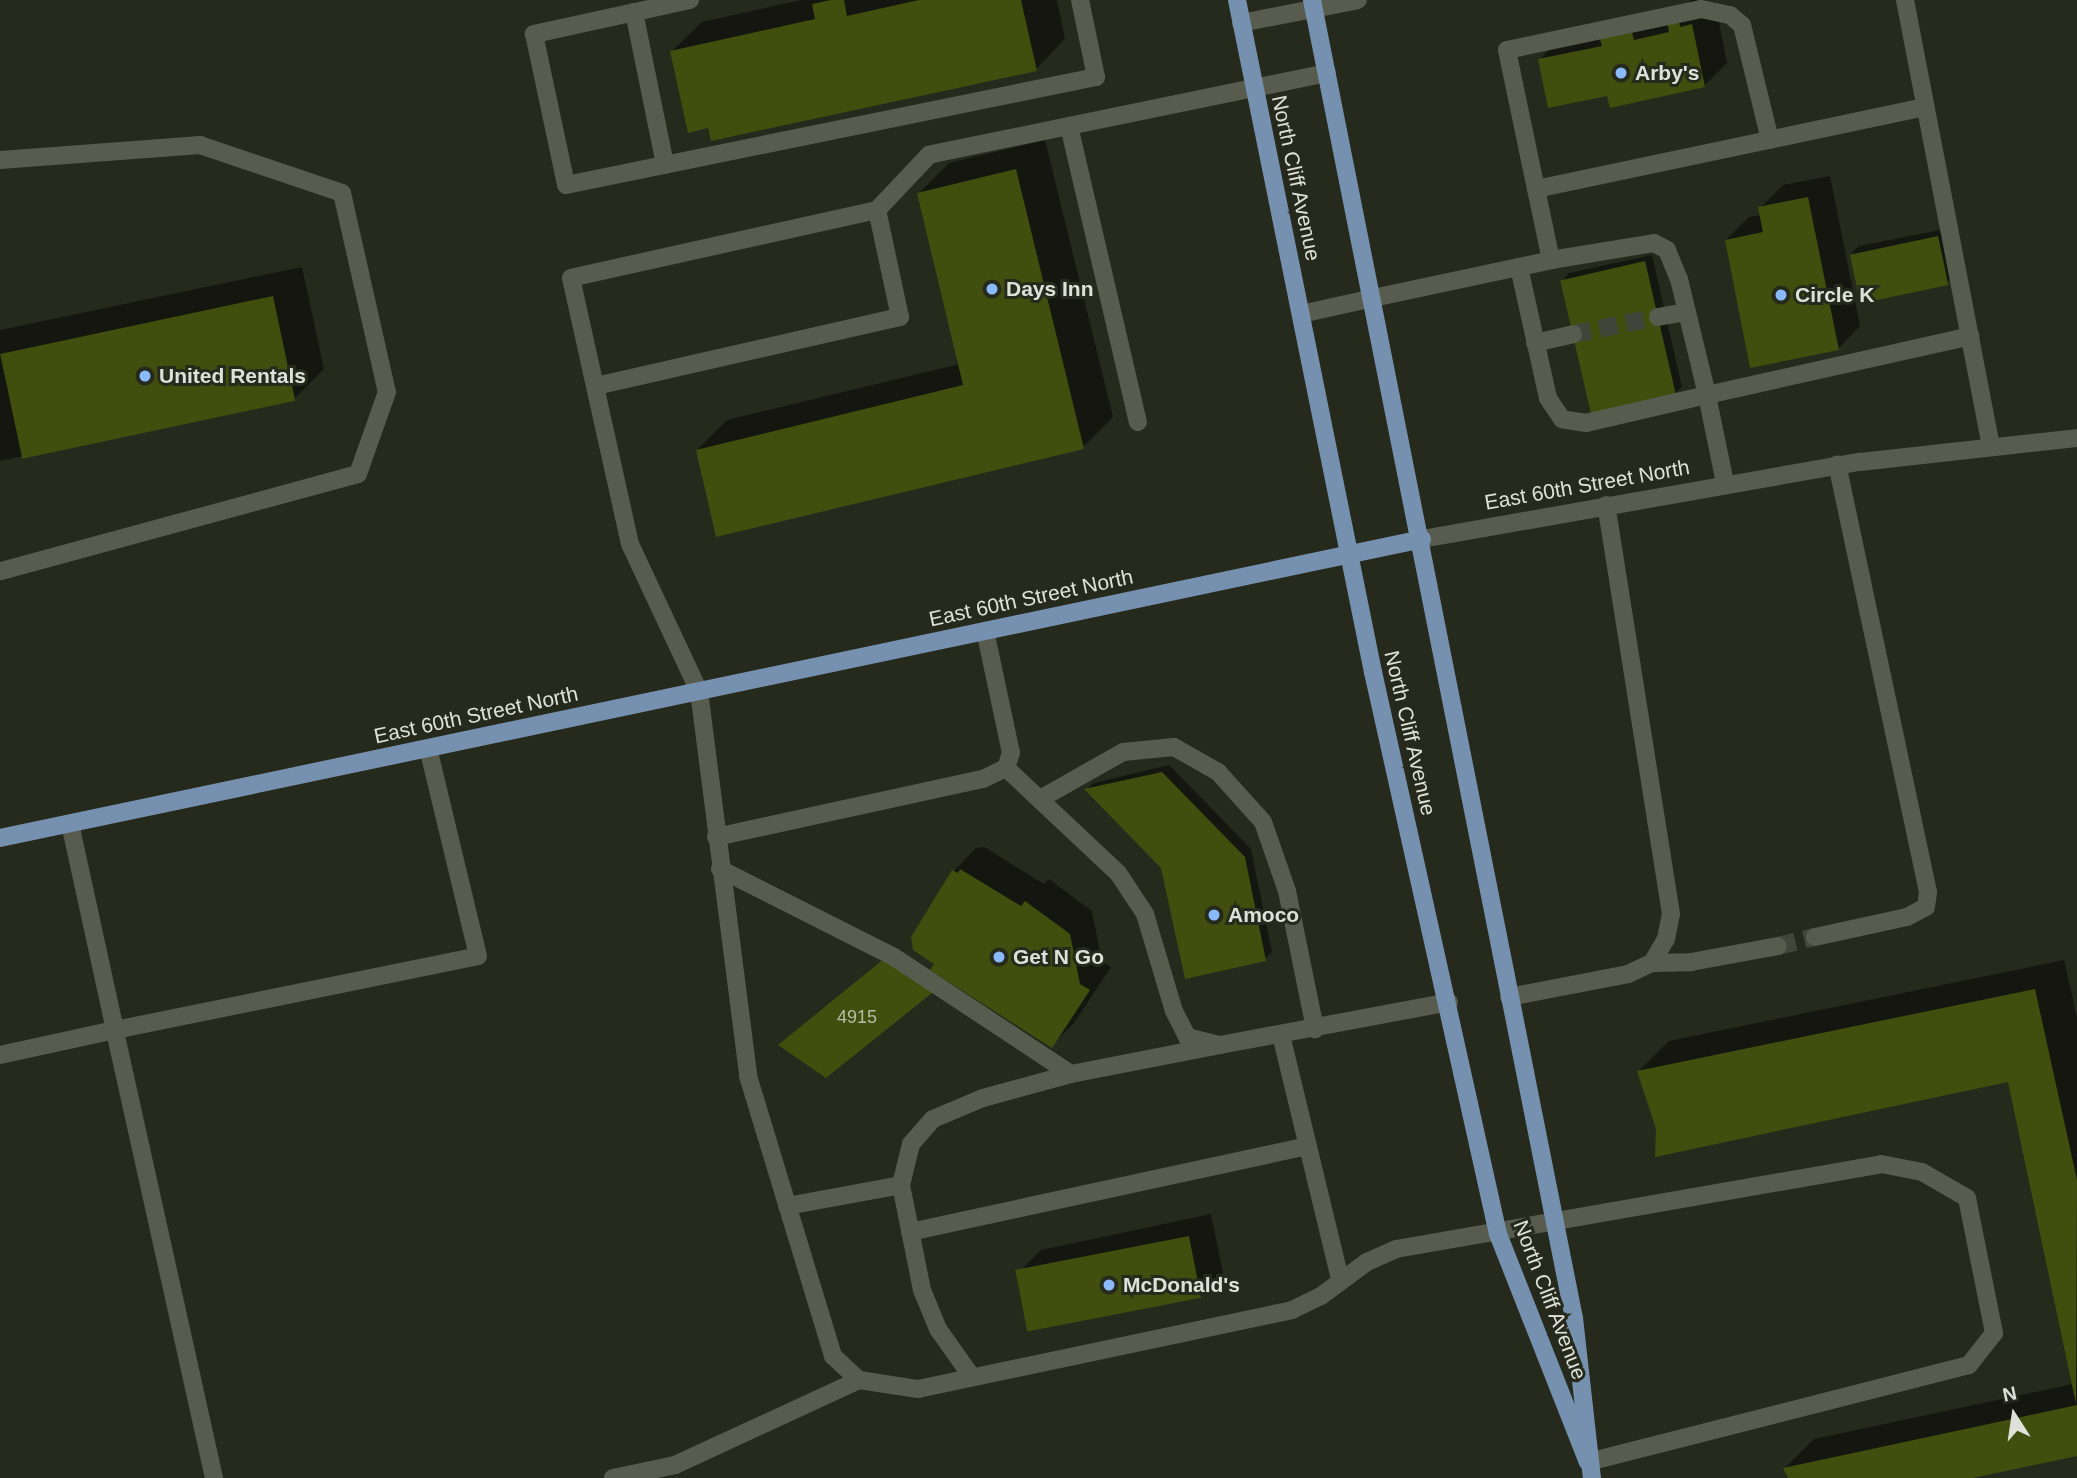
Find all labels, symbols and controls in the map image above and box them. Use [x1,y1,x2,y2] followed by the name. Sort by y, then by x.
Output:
[1635,60,1700,86] place label: Arby's
[1613,65,1629,81] marker: Arby's
[1266,92,1326,264] street label: North Cliff Avenue
[1006,276,1094,302] place label: Days Inn
[984,281,1000,297] marker: Days Inn
[1795,282,1874,308] place label: Circle K
[1773,287,1789,303] marker: Circle K
[159,363,306,389] place label: United Rentals
[137,368,153,384] marker: United Rentals
[1483,455,1691,515] street label: East 60th Street North
[927,564,1135,632] street label: East 60th Street North
[1379,648,1441,818] street label: North Cliff Avenue
[372,681,580,749] street label: East 60th Street North
[1228,902,1299,928] place label: Amoco
[1206,907,1222,923] marker: Amoco
[1013,944,1104,970] place label: Get N Go
[991,949,1007,965] marker: Get N Go
[837,1006,877,1028] house number: 4915
[1508,1216,1592,1384] street label: North Cliff Avenue
[1123,1272,1240,1298] place label: McDonald's
[1101,1277,1117,1293] marker: McDonald's
[1979,1380,2049,1450] north arrow
[2001,1382,2018,1406] text: N

